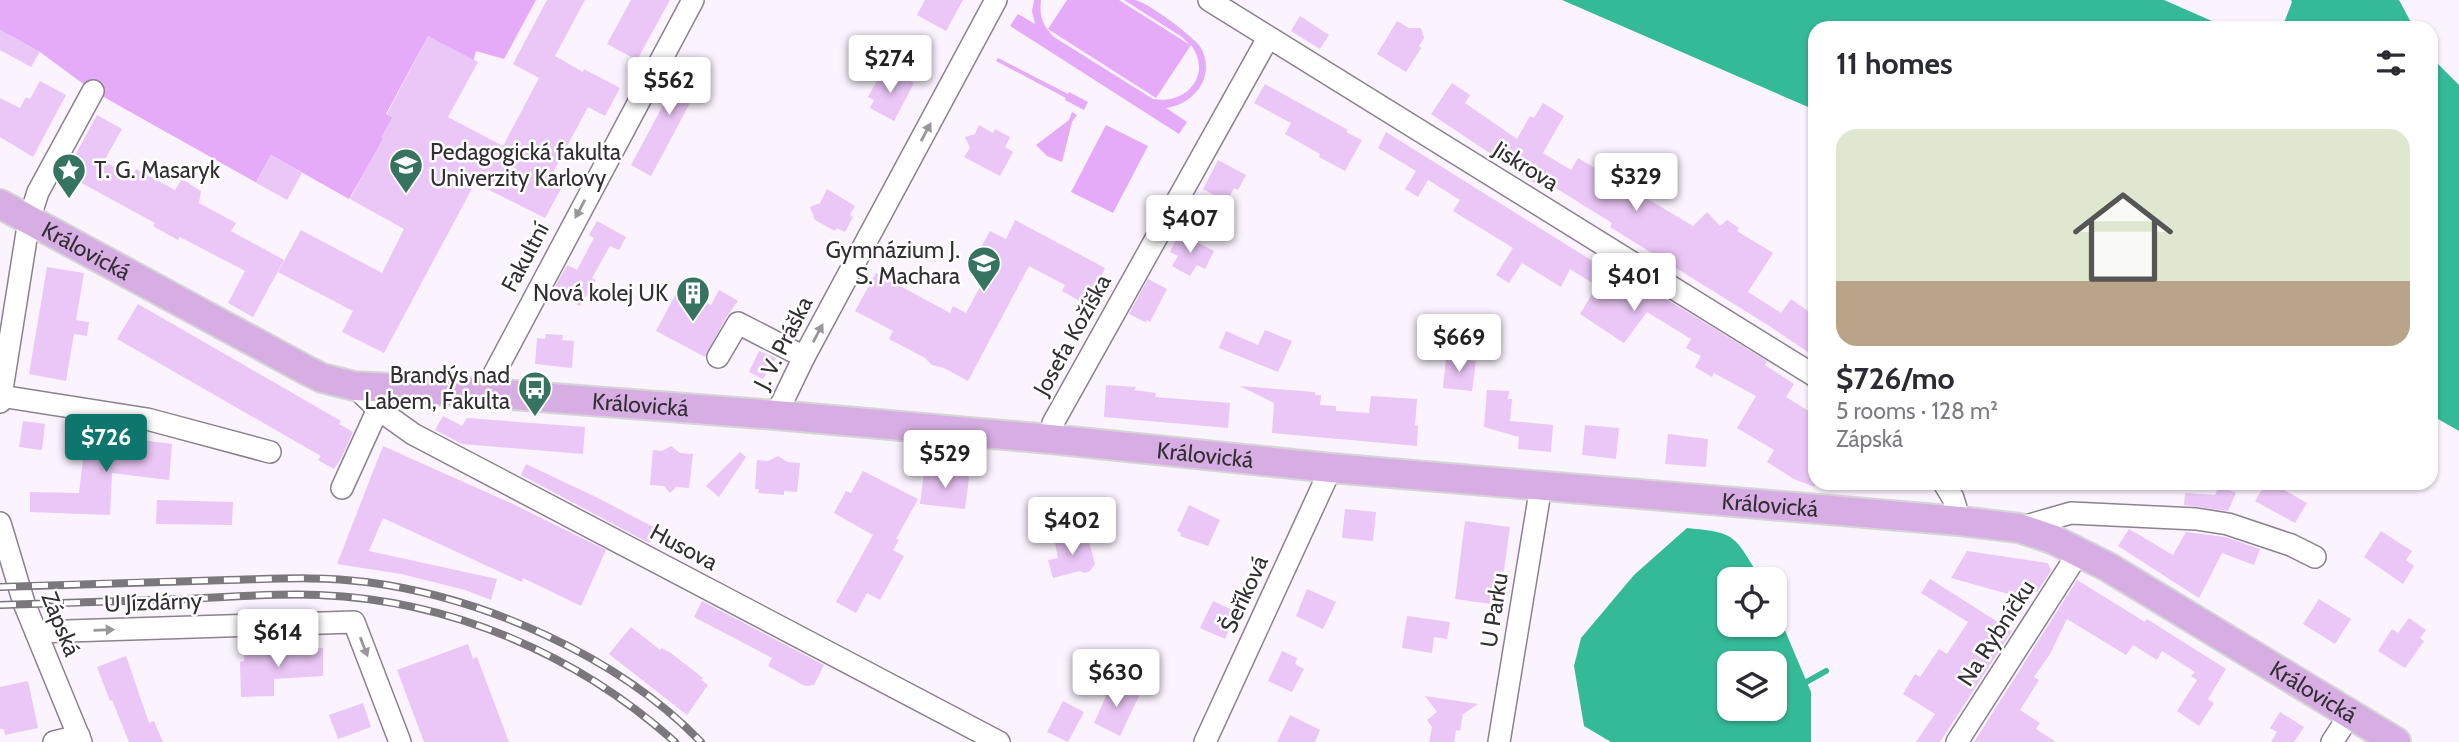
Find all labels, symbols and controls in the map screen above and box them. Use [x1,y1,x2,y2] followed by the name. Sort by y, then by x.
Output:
[849,36,931,95] pin: $274
[865,44,915,72] text: $274
[2372,44,2410,82] icon: filters
[1836,45,1953,82] text: 11 homes
[628,58,710,117] pin: $562
[644,66,694,94] text: $562
[919,122,931,142] one-way arrow
[1487,135,1564,197] street label: Jiskrova
[430,138,621,192] place label: Pedagogická fakulta Univerzity Karlovy
[387,146,425,195] school or university icon: Pedagogická fakulta Univerzity Karlovy
[50,151,88,200] place icon: T. G. Masaryk
[1595,154,1677,213] pin: $329
[94,156,221,184] place label: T. G. Masaryk
[1611,162,1661,190] text: $329
[2060,174,2186,300] icon: home
[1149,196,1231,255] pin: $407
[574,199,586,219] one-way arrow
[1162,204,1218,232] text: $407
[37,215,135,286] street label: Královická
[495,217,555,297] street label: Fakultní
[825,236,960,290] place label: Gymnázium J. S. Machara
[965,244,1003,293] school or university icon: Gymnázium J. S. Machara
[1593,254,1675,313] pin: $401
[1608,262,1660,290] text: $401
[1027,269,1117,401] street label: Josefa Kožíška
[674,274,712,323] building icon: Nová kolej UK
[533,279,668,307] place label: Nová kolej UK
[747,292,818,395] street label: J. V. Práška
[1418,314,1500,374] pin: $669
[811,322,823,342] one-way arrow
[1433,323,1485,351] text: $669
[1836,360,1955,397] text: $726/mo
[364,361,510,415] place label: Brandýs nad Labem, Fakulta
[516,369,554,418] bus stop icon: Brandýs nad Labem, Fakulta
[591,387,690,422] street label: Královická
[1836,397,1998,425] text: 5 rooms · 128 m²
[65,414,147,474] pin: $726
[81,423,131,451] text: $726
[1836,425,1903,453] text: Zápská
[904,430,986,490] pin: $529
[1155,436,1255,474] street label: Královická
[920,439,970,467] text: $529
[1720,487,1819,523] street label: Královická
[1031,498,1113,557] pin: $402
[1044,506,1100,534] text: $402
[646,518,722,576] street label: Husova
[1213,551,1274,637] street label: Šeříková
[1717,567,1787,721] map controls
[1717,567,1787,637] button: locate
[1474,571,1514,649] street label: U Parku
[1951,575,2041,691] street label: Na Rybníčku
[103,586,203,618] street label: U Jízdárny
[35,588,87,660] street label: Zápská
[237,610,319,669] pin: $614
[253,618,303,646] text: $614
[94,624,116,636] one-way arrow
[358,636,369,657] one-way arrow
[1075,650,1157,709] pin: $630
[1717,651,1787,721] button: layers
[2265,655,2362,729] street label: Královická
[1089,658,1143,686] text: $630

